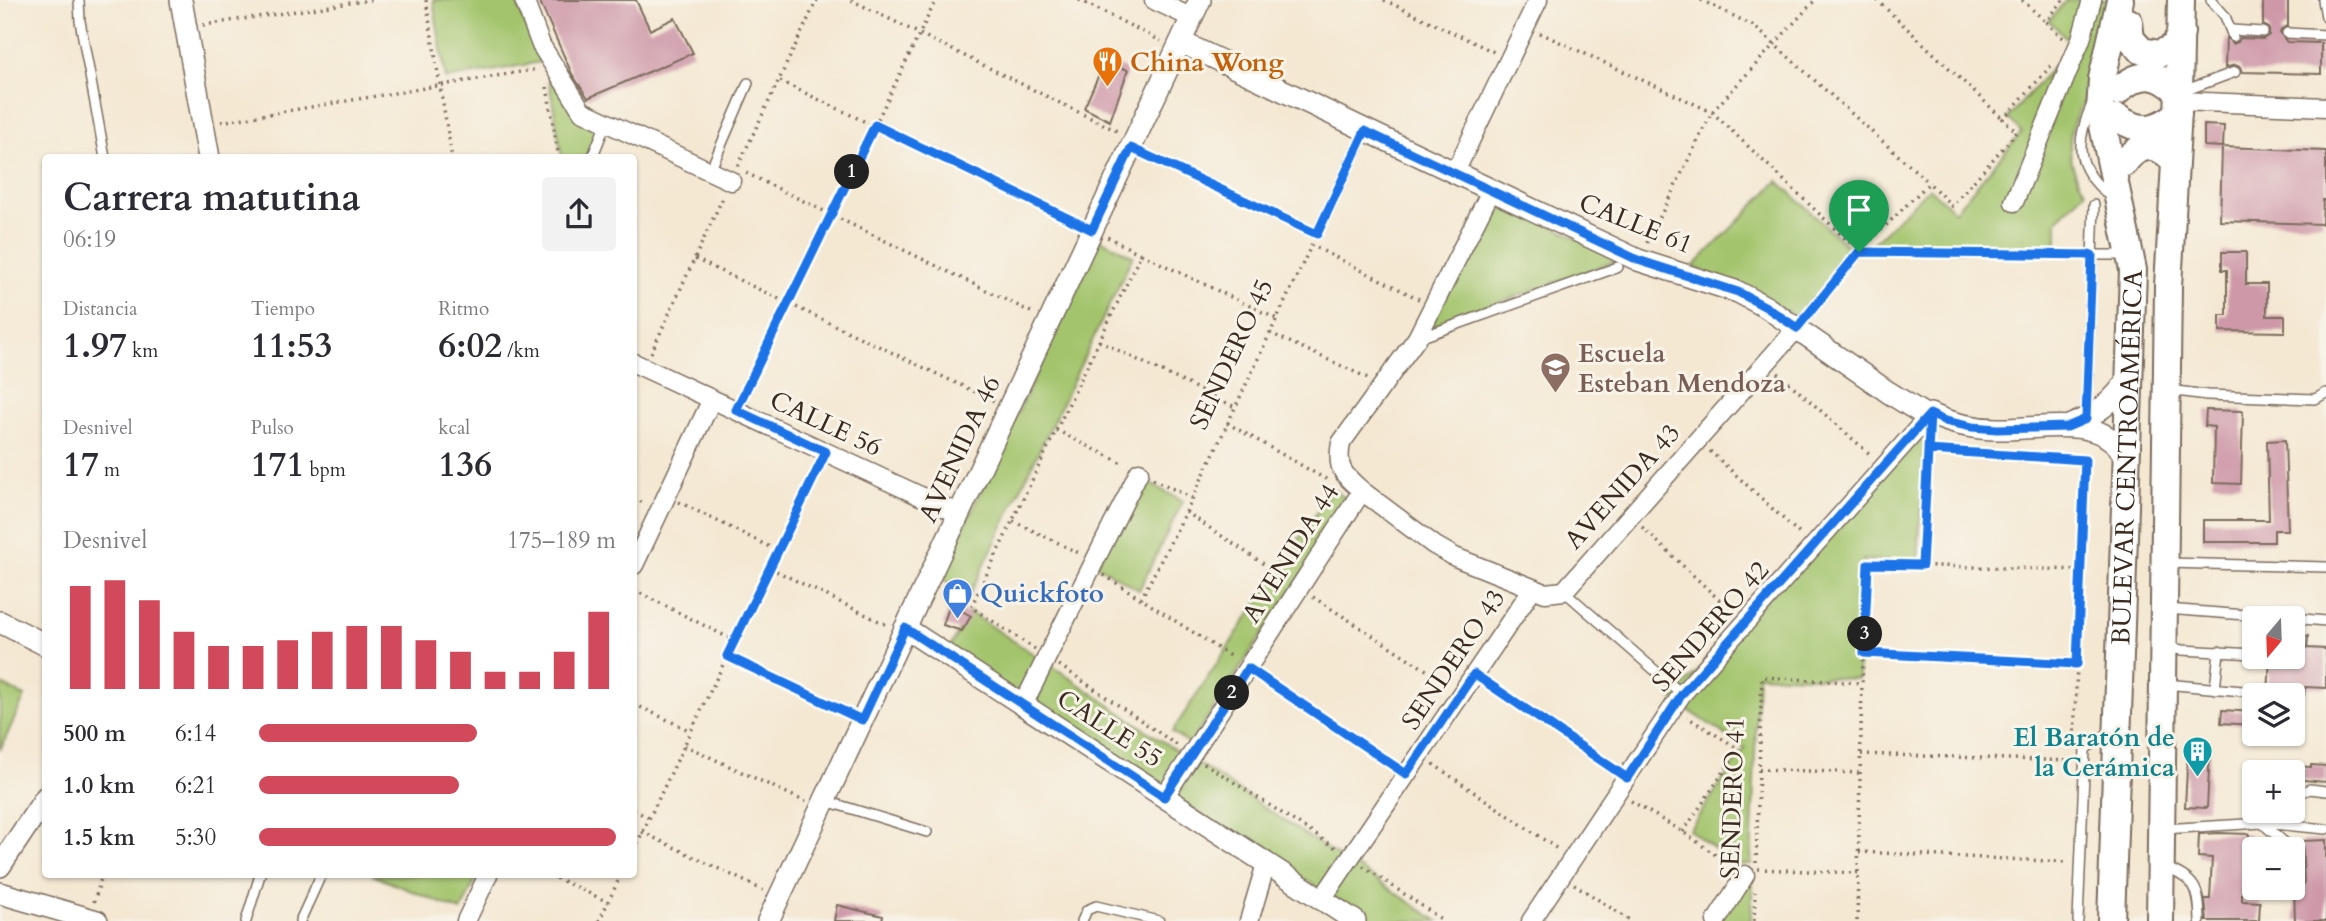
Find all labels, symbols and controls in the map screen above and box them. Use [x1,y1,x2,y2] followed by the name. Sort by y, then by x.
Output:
[1090,45,1124,89] restaurant icon: China Wong
[1130,45,1284,80] place label: China Wong
[834,154,870,190] pin: 1
[847,158,856,184] text: 1
[63,172,361,224] text: Carrera matutina
[542,177,616,251] button: share
[1829,180,1889,252] pin
[1574,185,1698,262] street label: CALLE 61
[1840,191,1878,229] icon: arrive
[63,224,116,255] text: 06:19
[2103,269,2151,645] street label: BULEVAR CENTROAMÉRICA
[1181,273,1282,435] street label: SENDERO 45
[63,296,137,322] text: Distancia
[251,296,315,322] text: Tiempo
[438,296,489,322] text: Ritmo
[63,322,127,370] text: 1.97
[251,322,333,370] text: 11:53
[438,322,502,370] text: 6:02
[1578,336,1786,401] place label: Escuela Esteban Mendoza
[127,338,158,364] text: km
[502,338,540,364] text: /km
[1538,351,1572,395] school or university icon: Escuela Esteban Mendoza
[910,370,1009,528] street label: AVENIDA 46
[764,382,887,465] street label: CALLE 56
[63,415,133,441] text: Desnivel
[251,415,294,441] text: Pulso
[438,415,470,441] text: kcal
[1557,416,1688,557] street label: AVENIDA 43
[63,441,99,489] text: 17
[251,441,304,489] text: 171
[438,441,492,489] text: 136
[99,457,120,483] text: m
[304,457,346,483] text: bpm
[1234,477,1347,630] street label: AVENIDA 44
[63,525,147,556] text: Desnivel
[507,525,616,556] text: 175–189 m
[1644,554,1777,699] street label: SENDERO 42
[940,576,974,620] shop icon: Quickfoto
[980,576,1104,611] place label: Quickfoto
[1393,582,1513,736] street label: SENDERO 43
[2242,606,2305,668] north arrow
[2242,606,2305,900] map controls
[1848,616,1882,652] pin: 3
[1860,620,1869,646] text: 3
[1214,676,1250,710] pin: 2
[1227,679,1236,705] text: 2
[1050,681,1169,776] street label: CALLE 55
[2242,683,2305,746] button: layers
[1712,716,1753,880] street label: SENDERO 41
[63,718,126,749] text: 500 m
[175,718,216,749] text: 6:14
[2013,720,2175,785] place label: El Baratón de la Cerámica
[2181,735,2215,779] building icon: El Baratón de la Cerámica
[2242,760,2305,823] button: +
[63,770,135,801] text: 1.0 km
[175,770,216,801] text: 6:21
[63,822,135,853] text: 1.5 km
[175,822,216,853] text: 5:30
[2242,837,2305,900] button: −

